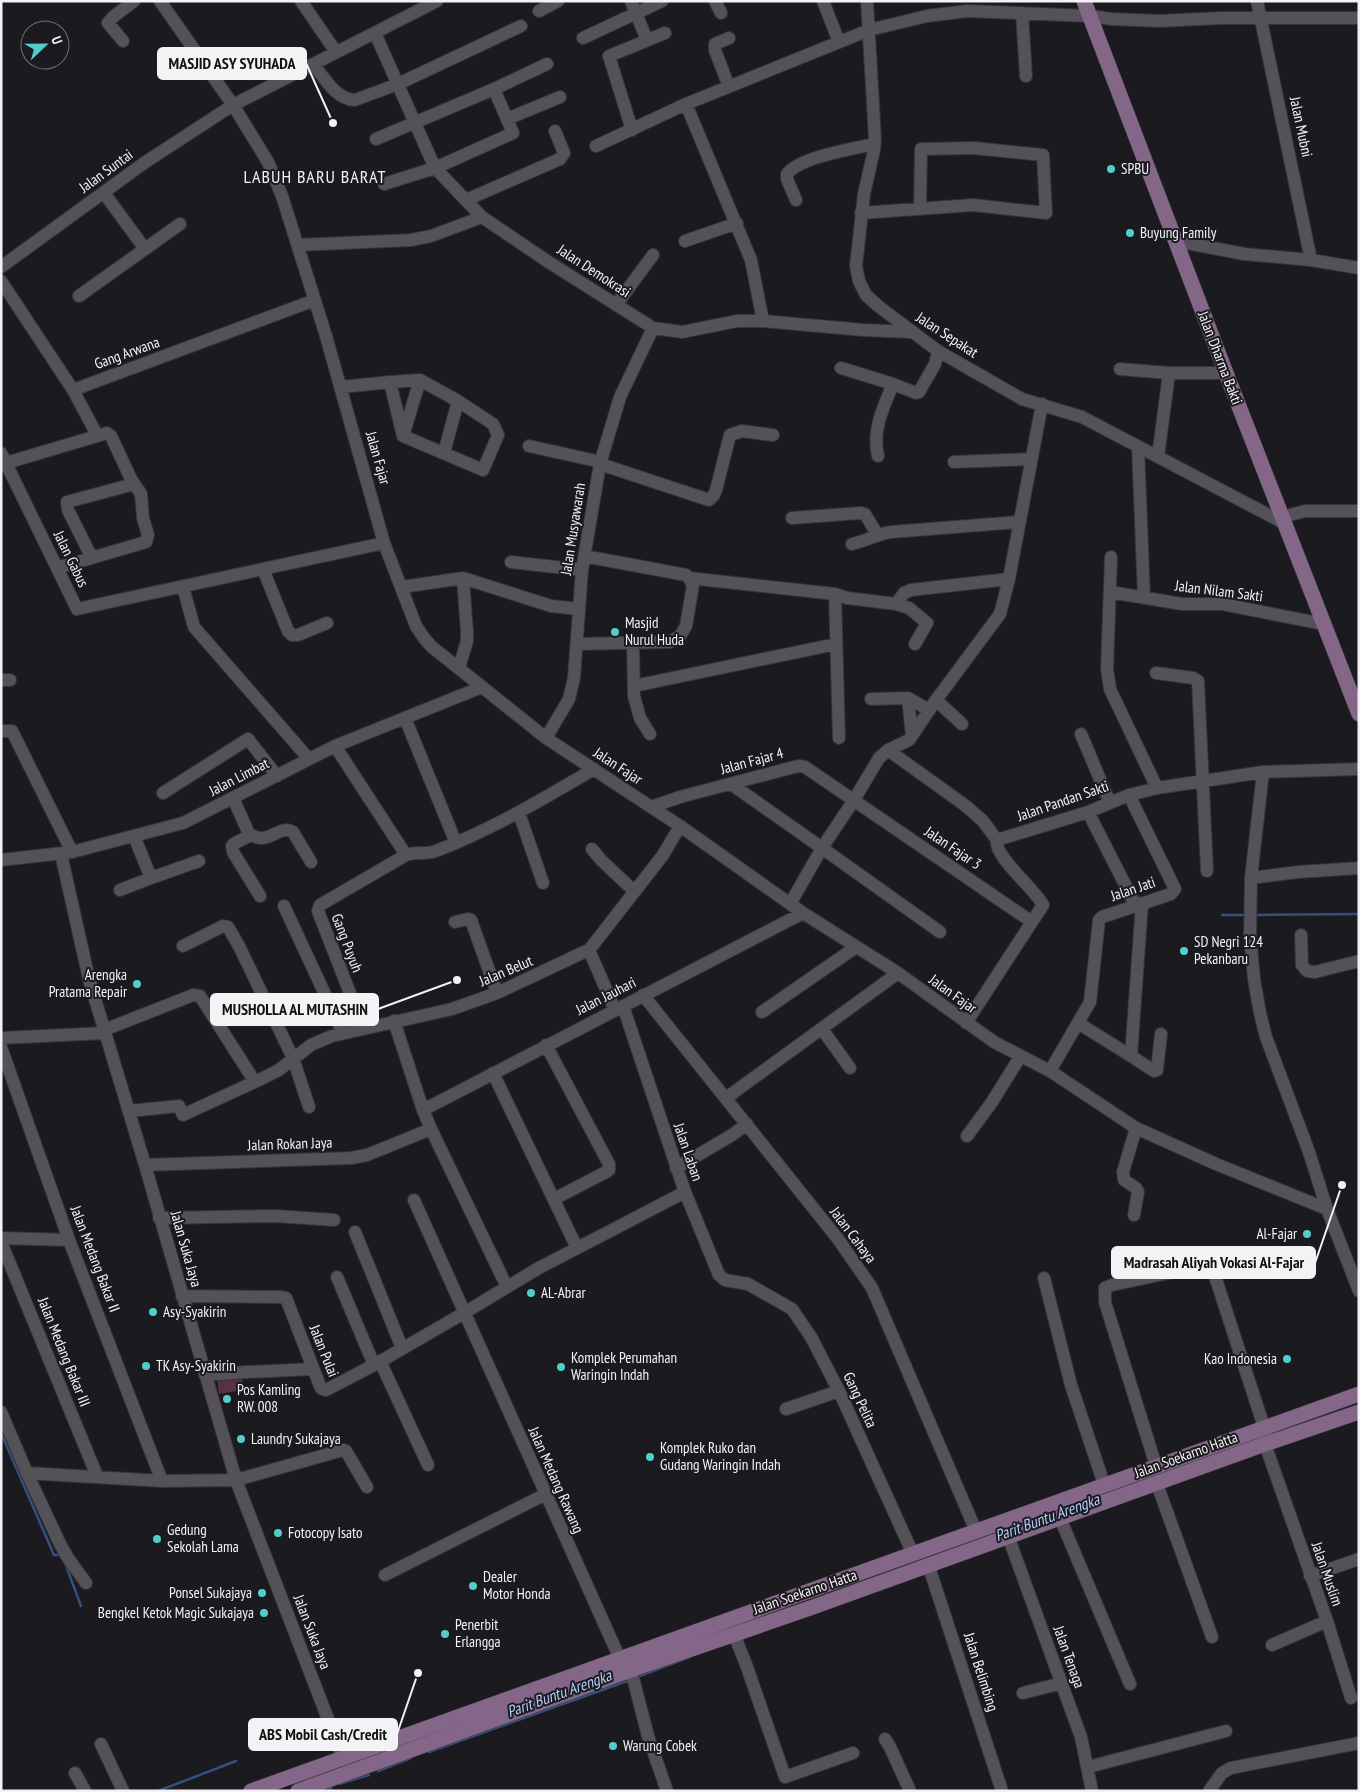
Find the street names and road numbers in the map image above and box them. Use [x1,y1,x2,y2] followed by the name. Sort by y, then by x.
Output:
[1286,94,1317,159] street label: Jalan Mubni
[74,145,136,197] street label: Jalan Suntai
[553,239,634,301] street label: Jalan Demokrasi
[912,307,982,362] street label: Jalan Sepakat
[1194,307,1247,407] street label: Jalan Dharma Bakti
[92,332,162,373] street label: Gang Arwana
[362,428,395,487] street label: Jalan Fajar
[556,481,589,577] street label: Jalan Musyawarah
[49,527,93,590] street label: Jalan Gabus
[1173,576,1264,605] street label: Jalan Nilam Sakti
[589,742,647,789] street label: Jalan Fajar
[717,743,786,778] street label: Jalan Fajar 4
[205,753,272,800] street label: Jalan Limbat
[1014,776,1111,825] street label: Jalan Pandan Sakti
[920,821,985,873] street label: Jalan Fajar 3
[1107,872,1158,905] street label: Jalan Jati
[328,911,367,975] street label: Gang Puyuh
[475,951,535,991] street label: Jalan Belut
[925,969,982,1018] street label: Jalan Fajar
[572,972,639,1019] street label: Jalan Jauhari
[669,1119,707,1183] street label: Jalan Laban
[246,1133,333,1155] street label: Jalan Rokan Jaya
[66,1202,124,1315] street label: Jalan Medang Bakar II
[825,1202,881,1267] street label: Jalan Cahaya
[166,1208,206,1289] street label: Jalan Suka Jaya
[34,1294,95,1409] street label: Jalan Medang Bakar III
[305,1321,343,1380] street label: Jalan Pulai
[839,1369,882,1431] street label: Gang Pelita
[524,1423,588,1536] street label: Jalan Medang Rawang
[1131,1427,1240,1482] street label: Jalan Soekarno Hatta
[1307,1538,1347,1608] street label: Jalan Muslim
[750,1565,859,1618] street label: Jalan Soekarno Hatta
[289,1591,335,1672] street label: Jalan Suka Jaya
[1049,1622,1089,1691] street label: Jalan Tenaga
[960,1629,1003,1714] street label: Jalan Belimbing

